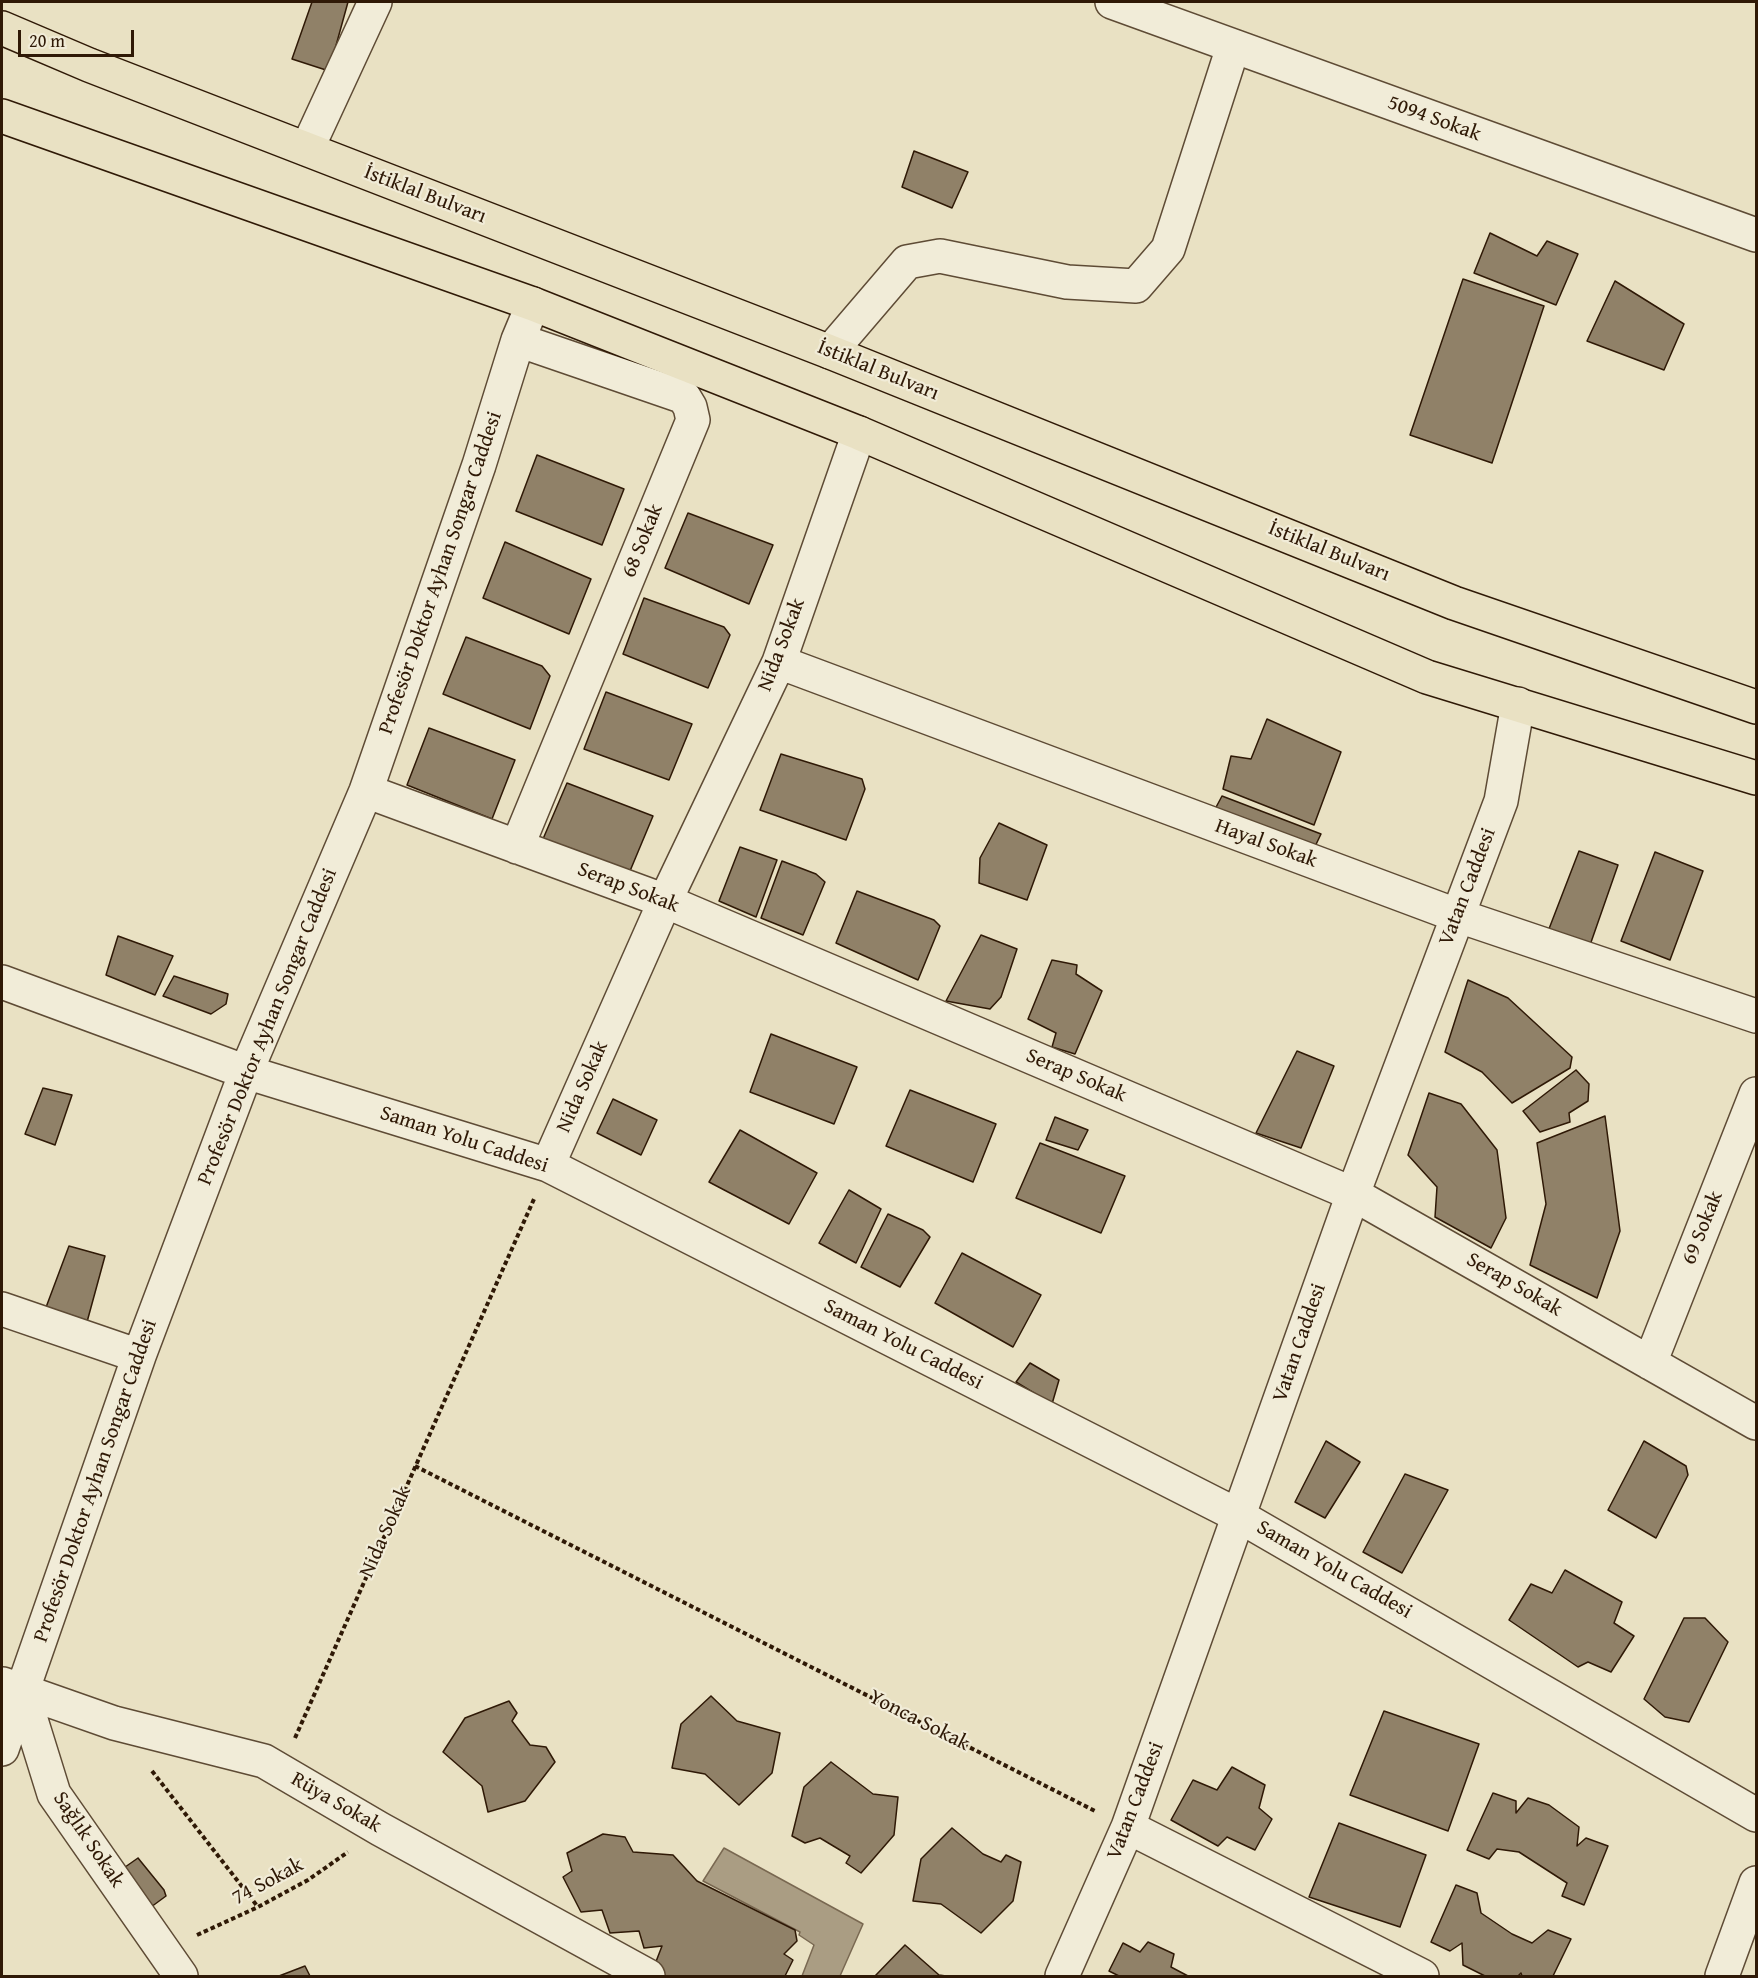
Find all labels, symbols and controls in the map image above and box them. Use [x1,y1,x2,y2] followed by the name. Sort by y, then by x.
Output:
[21,18,136,56] scale bar
[29,27,65,54] text: 20 m
[1384,91,1484,147] street label: 5094 Sokak
[360,160,490,230] street label: İstiklal Bulvarı
[814,335,942,407] street label: İstiklal Bulvarı
[374,408,508,738] street label: Profesör Doktor Ayhan Songar Caddesi
[617,501,669,581] street label: 68 Sokak
[1265,516,1393,588] street label: İstiklal Bulvarı
[753,595,811,695] street label: Nida Sokak
[1212,814,1320,874] street label: Hayal Sokak
[1434,825,1502,949] street label: Vatan Caddesi
[574,857,682,919] street label: Serap Sokak
[193,865,343,1189] street label: Profesör Doktor Ayhan Songar Caddesi
[552,1037,614,1137] street label: Nida Sokak
[1022,1044,1130,1108] street label: Serap Sokak
[377,1101,551,1179] street label: Saman Yolu Caddesi
[1677,1188,1729,1268] street label: 69 Sokak
[1462,1247,1566,1323] street label: Serap Sokak
[1268,1280,1332,1406] street label: Vatan Caddesi
[819,1294,987,1396] street label: Saman Yolu Caddesi
[29,1316,163,1646] street label: Profesör Doktor Ayhan Songar Caddesi
[355,1482,417,1582] street label: Nida Sokak
[1252,1515,1416,1625] street label: Saman Yolu Caddesi
[864,1685,974,1757] street label: Yonca Sokak
[1102,1739,1170,1863] street label: Vatan Caddesi
[286,1767,386,1839] street label: Rüya Sokak
[47,1787,129,1893] street label: Sağlık Sokak
[228,1853,308,1911] street label: 74 Sokak

